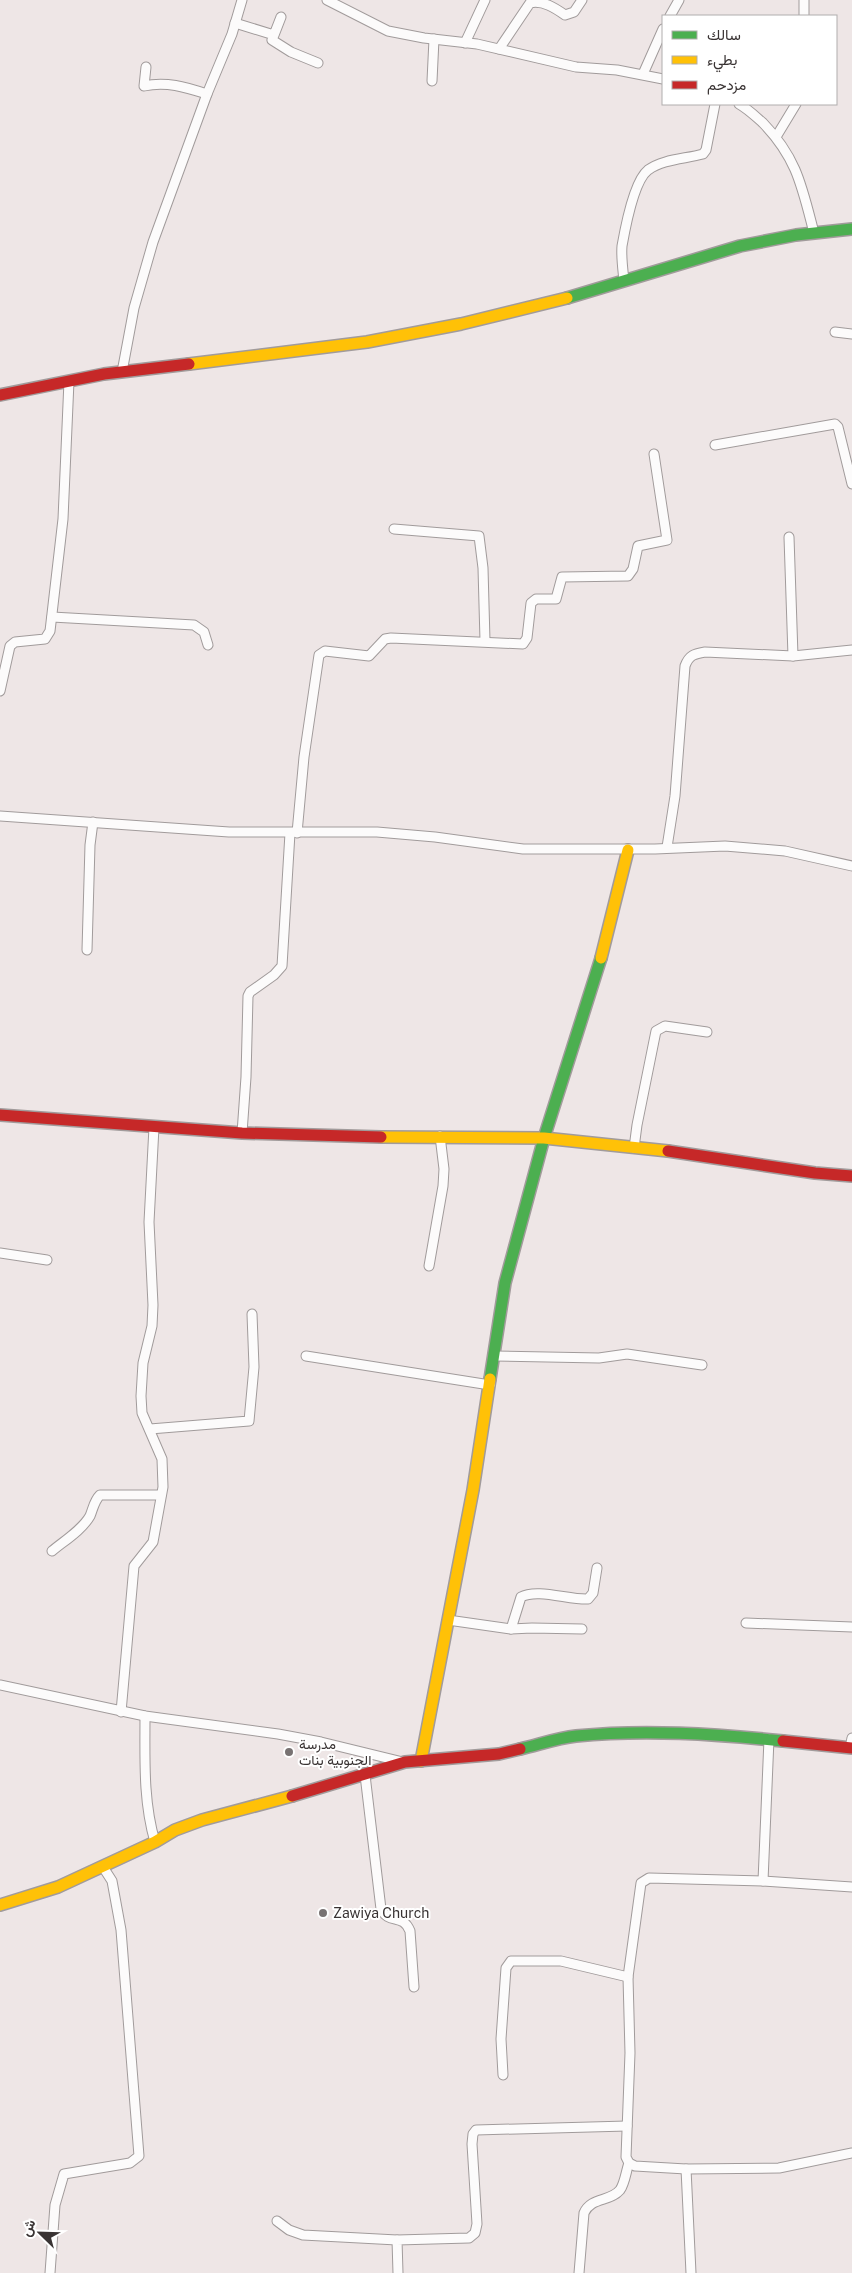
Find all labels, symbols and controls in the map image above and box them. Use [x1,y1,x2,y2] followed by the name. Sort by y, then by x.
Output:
[662,15,837,105] legend
[707,26,741,43] text: سالك
[707,51,737,73] text: بطيء
[707,76,746,95] text: مزدحم
[299,1736,371,1769] place label: مدرسة الجنوبية بنات
[283,1746,295,1758] marker: مدرسة الجنوبية بنات
[333,1905,429,1921] place label: Zawiya Church
[317,1907,329,1919] marker: Zawiya Church
[15,2208,65,2258] north arrow
[17,2217,40,2239] text: ش

